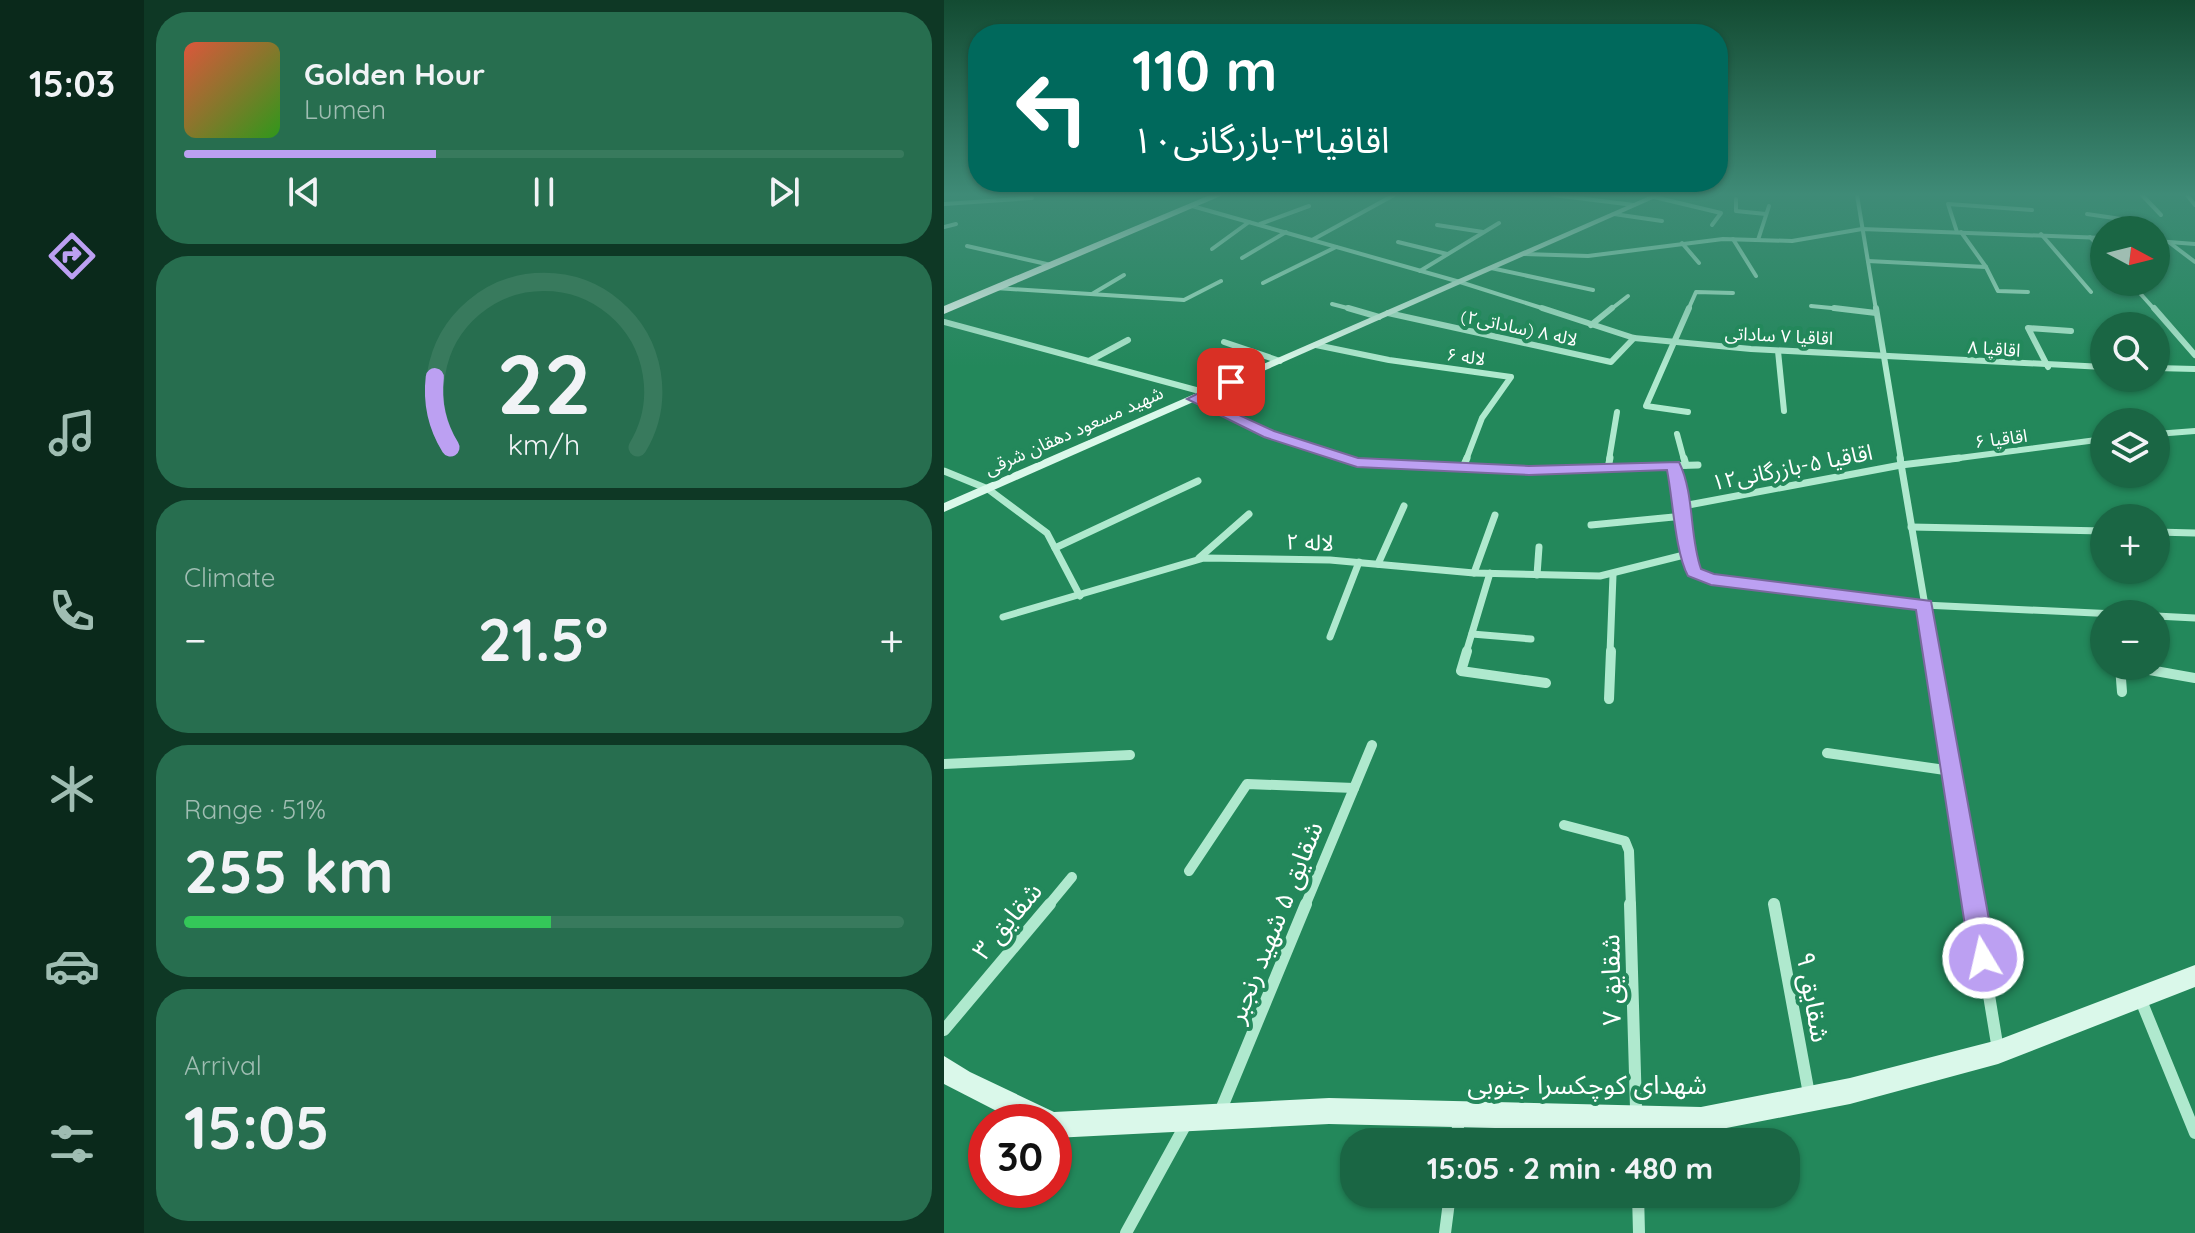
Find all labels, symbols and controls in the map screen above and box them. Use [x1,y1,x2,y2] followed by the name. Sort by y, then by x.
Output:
[1132,35,1277,105] text: 110 m
[304,55,485,93] text: Golden Hour
[1000,56,1104,160] icon: left
[29,61,115,106] text: 15:03
[304,93,386,126] text: Lumen
[1132,117,1390,162] text: اقاقیا۳-بازرگانی۱۰
[282,170,326,214] icon: previous
[522,170,566,214] icon: pause
[762,170,806,214] icon: next
[2090,216,2170,296] north arrow
[2090,216,2170,680] map controls
[44,228,100,284] icon: directions
[1459,304,1580,351] street label: لاله ۸ (ساداتی۲)
[2090,312,2170,392] button: search
[1724,321,1834,350] street label: اقاقیا ۷ ساداتی
[497,331,591,435] text: 22
[1967,335,2021,362] street label: اقاقیا ۸
[1445,342,1487,371] street label: لاله ۶
[1197,348,1265,416] pin
[1209,360,1253,404] icon: arrive
[981,381,1167,480] street label: شهید مسعود دهقان شرقی
[44,405,100,461] icon: music
[2090,408,2170,488] button: layers
[1973,424,2029,453] street label: اقاقیا ۶
[508,426,580,462] text: km/h
[1709,438,1875,496] street label: اقاقیا ۵-بازرگانی۱۲
[2090,504,2170,584] button: +
[1286,527,1334,557] street label: لاله ۲
[184,561,275,594] text: Climate
[44,583,100,639] icon: phone
[2090,600,2170,680] button: −
[478,601,608,676] text: 21.5°
[184,612,207,667] text: −
[879,612,904,667] text: +
[44,761,100,817] icon: climate
[184,793,326,826] text: Range · 51%
[1219,816,1330,1028] street label: شقایق ۵ شهید رنجبر
[184,833,394,908] text: 255 km
[965,875,1049,966] street label: شقایق ۳
[1941,916,2025,1000] position arrow
[1593,934,1628,1026] street label: شقایق ۷
[44,938,100,994] icon: car
[1789,949,1838,1045] street label: شقایق ۹
[184,1049,262,1082] text: Arrival
[1467,1068,1707,1102] street label: شهدای کوچکسرا جنوبی
[184,1089,330,1164] text: 15:05
[968,1104,1072,1208] speed limit sign: 30
[44,1116,100,1172] icon: filters
[1427,1149,1713,1187] text: 15:05 · 2 min · 480 m

